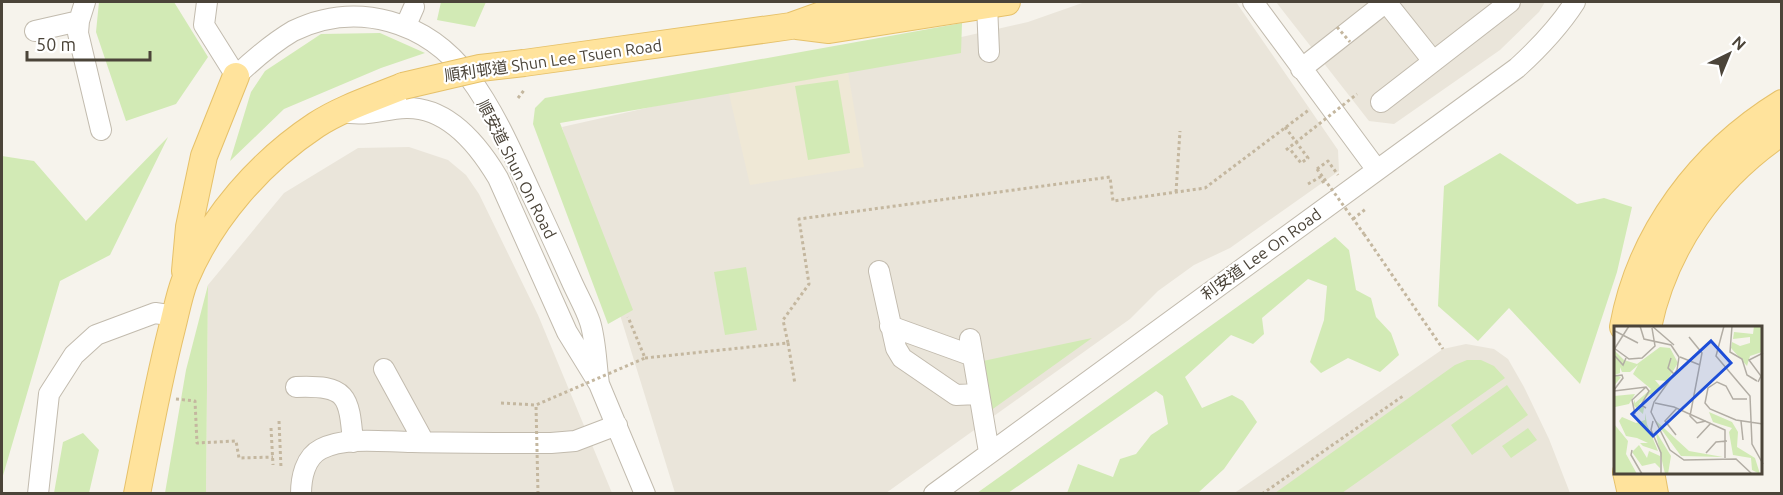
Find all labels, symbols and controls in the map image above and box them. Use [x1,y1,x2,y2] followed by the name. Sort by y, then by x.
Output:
[27,24,150,62] scale bar
[1699,24,1759,84] north arrow
[1729,32,1750,54] text: N
[36,34,76,54] text: 50 m
[443,36,663,84] street label: 順利邨道 Shun Lee Tsuen Road
[474,97,560,241] street label: 順安道 Shun On Road
[1198,205,1324,303] street label: 利安道 Lee On Road
[1614,326,1762,474] inset map

